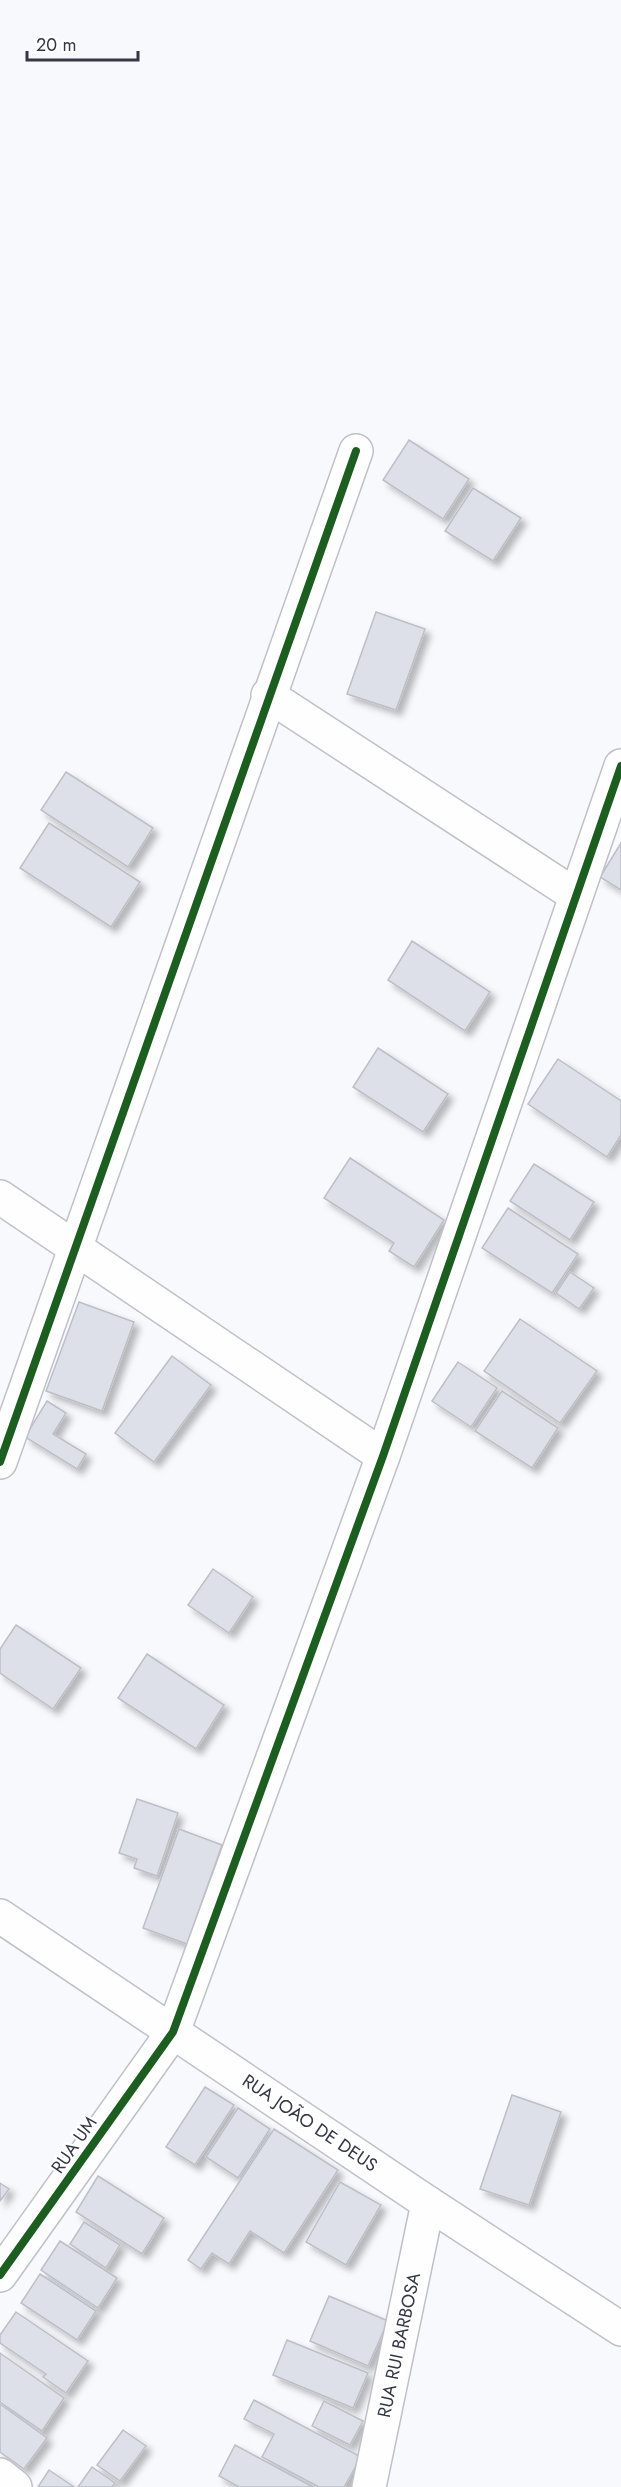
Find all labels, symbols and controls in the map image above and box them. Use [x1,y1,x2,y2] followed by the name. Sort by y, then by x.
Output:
[27,24,138,62] scale bar
[36,32,76,58] text: 20 m
[237,2068,383,2178] street label: RUA JOÃO DE DEUS
[45,2111,103,2179] street label: RUA UM
[371,2270,427,2420] street label: RUA RUI BARBOSA

